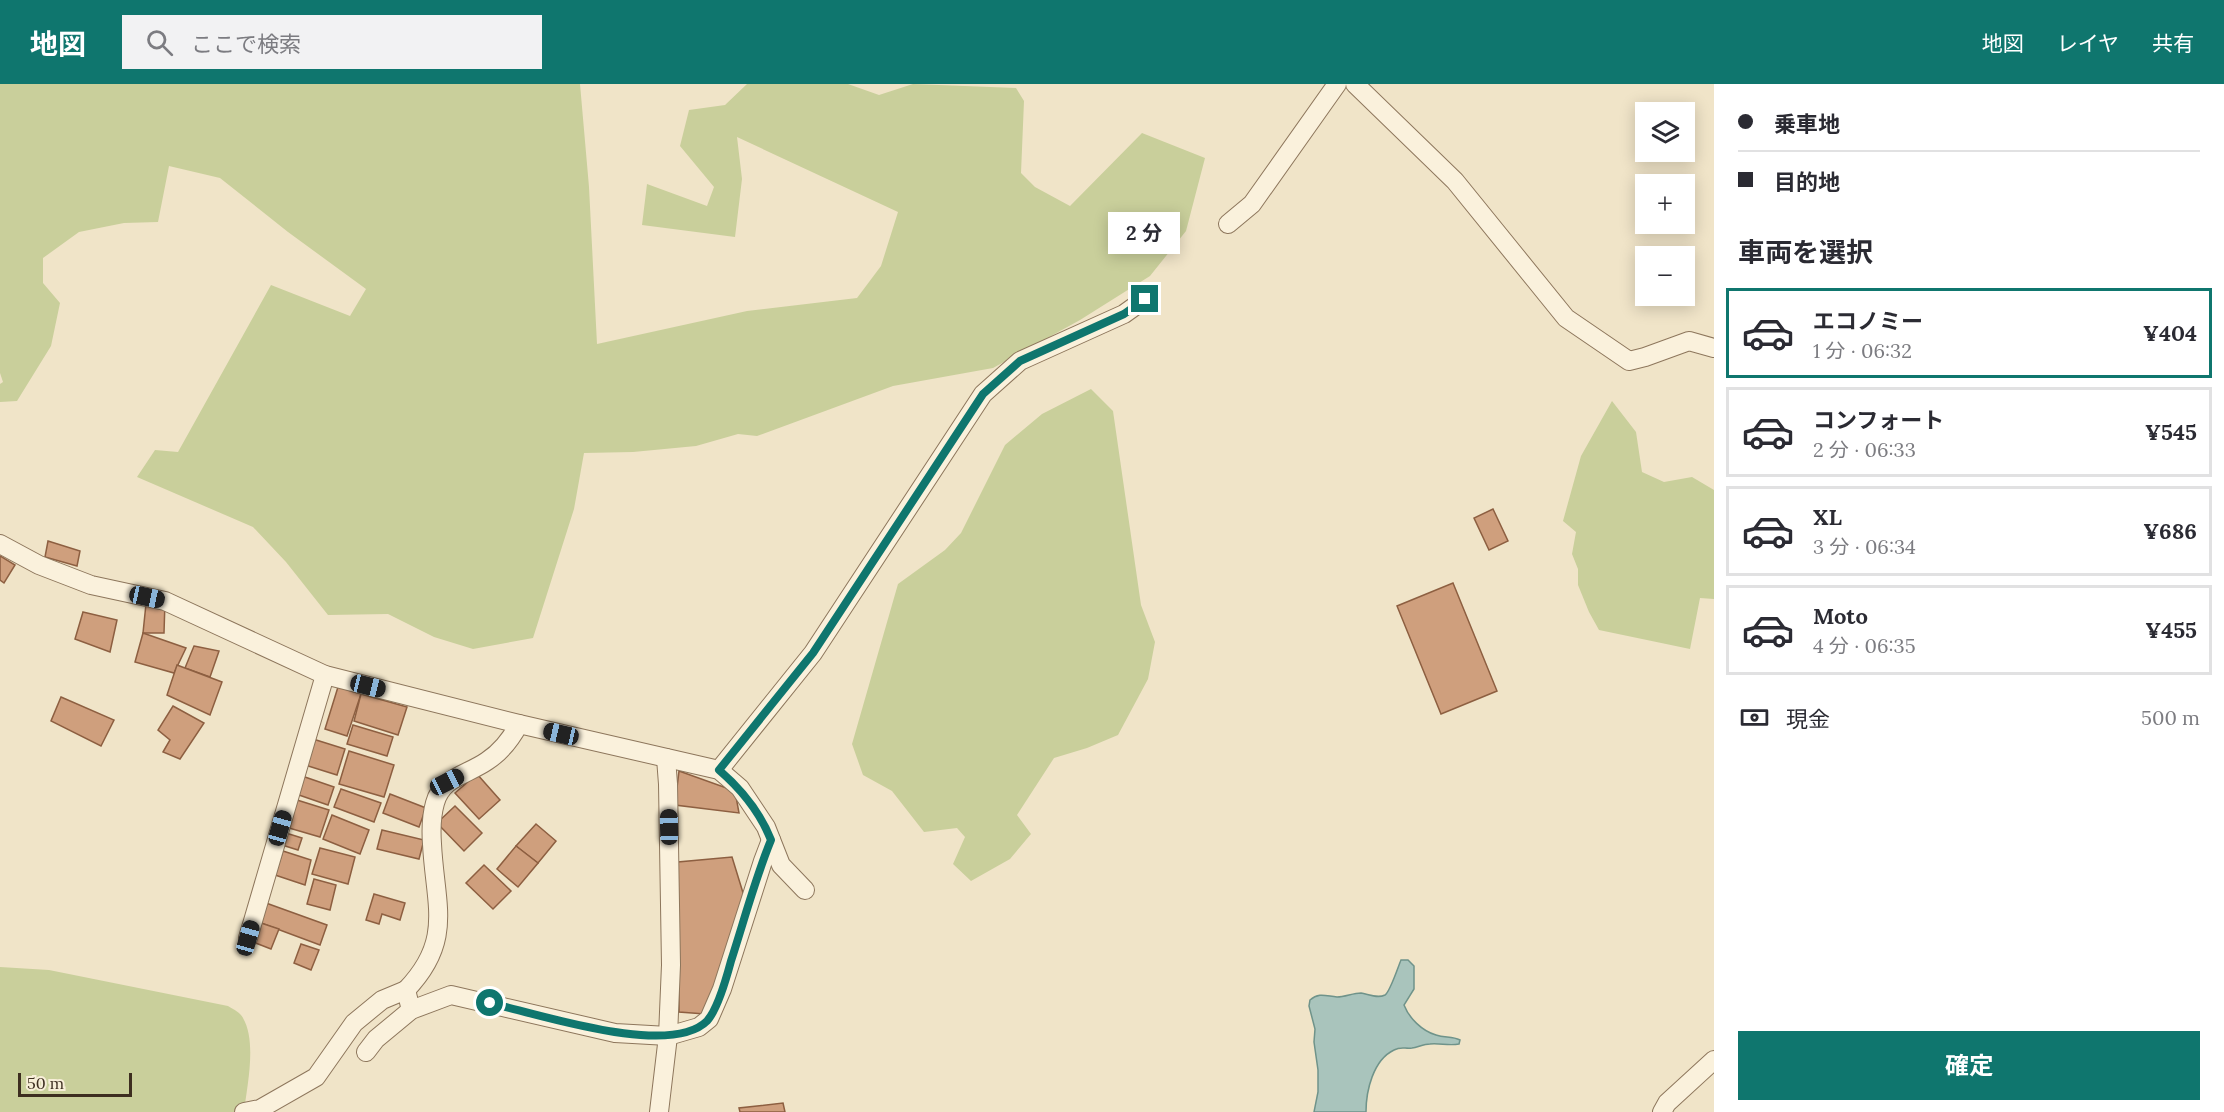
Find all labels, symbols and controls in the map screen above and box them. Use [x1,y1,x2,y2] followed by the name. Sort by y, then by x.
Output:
[122,15,542,69] search box
[30,26,86,62] text: 地図
[143,26,176,59] icon: search
[191,30,301,58] text: ここで検索
[1982,30,2024,57] text: 地図
[2057,30,2119,57] text: レイヤ
[2152,30,2194,57] text: 共有
[1635,102,1695,306] map controls
[1635,102,1695,162] button: layers
[1774,110,1840,138] text: 乗車地
[1774,168,1840,196] text: 目的地
[1635,174,1695,234] button: +
[1109,212,1181,254] callout: 2 分
[1126,220,1162,245] text: 2 分
[1738,235,1873,269] text: 車両を選択
[1635,246,1695,306] button: −
[1131,285,1158,312] route end
[1741,306,1795,360] icon: car
[1813,307,1923,335] text: エコノミー
[2143,319,2197,347] text: ¥404
[1813,338,1912,363] text: 1 分 · 06:32
[1741,405,1795,459] icon: car
[1813,406,1944,434] text: コンフォート
[2145,418,2197,446] text: ¥545
[1813,437,1916,462] text: 2 分 · 06:33
[1813,503,1842,531] text: XL
[1741,504,1795,558] icon: car
[2143,517,2197,545] text: ¥686
[1813,534,1916,559] text: 3 分 · 06:34
[128,584,166,610] car
[1813,602,1868,630] text: Moto
[1741,603,1795,657] icon: car
[2145,616,2197,644] text: ¥455
[1813,633,1916,658] text: 4 分 · 06:35
[348,673,388,699] car
[1738,701,1771,734] icon: cash
[1786,705,1830,733] text: 現金
[2141,705,2200,730] text: 500 m
[541,721,581,747] car
[427,766,467,798] car
[266,808,294,848] car
[660,809,678,845] car
[234,918,262,958] car
[476,989,503,1016] route start
[1738,1031,2200,1100] button: 確定
[18,1070,132,1098] scale bar
[27,1073,64,1093] text: 50 m

